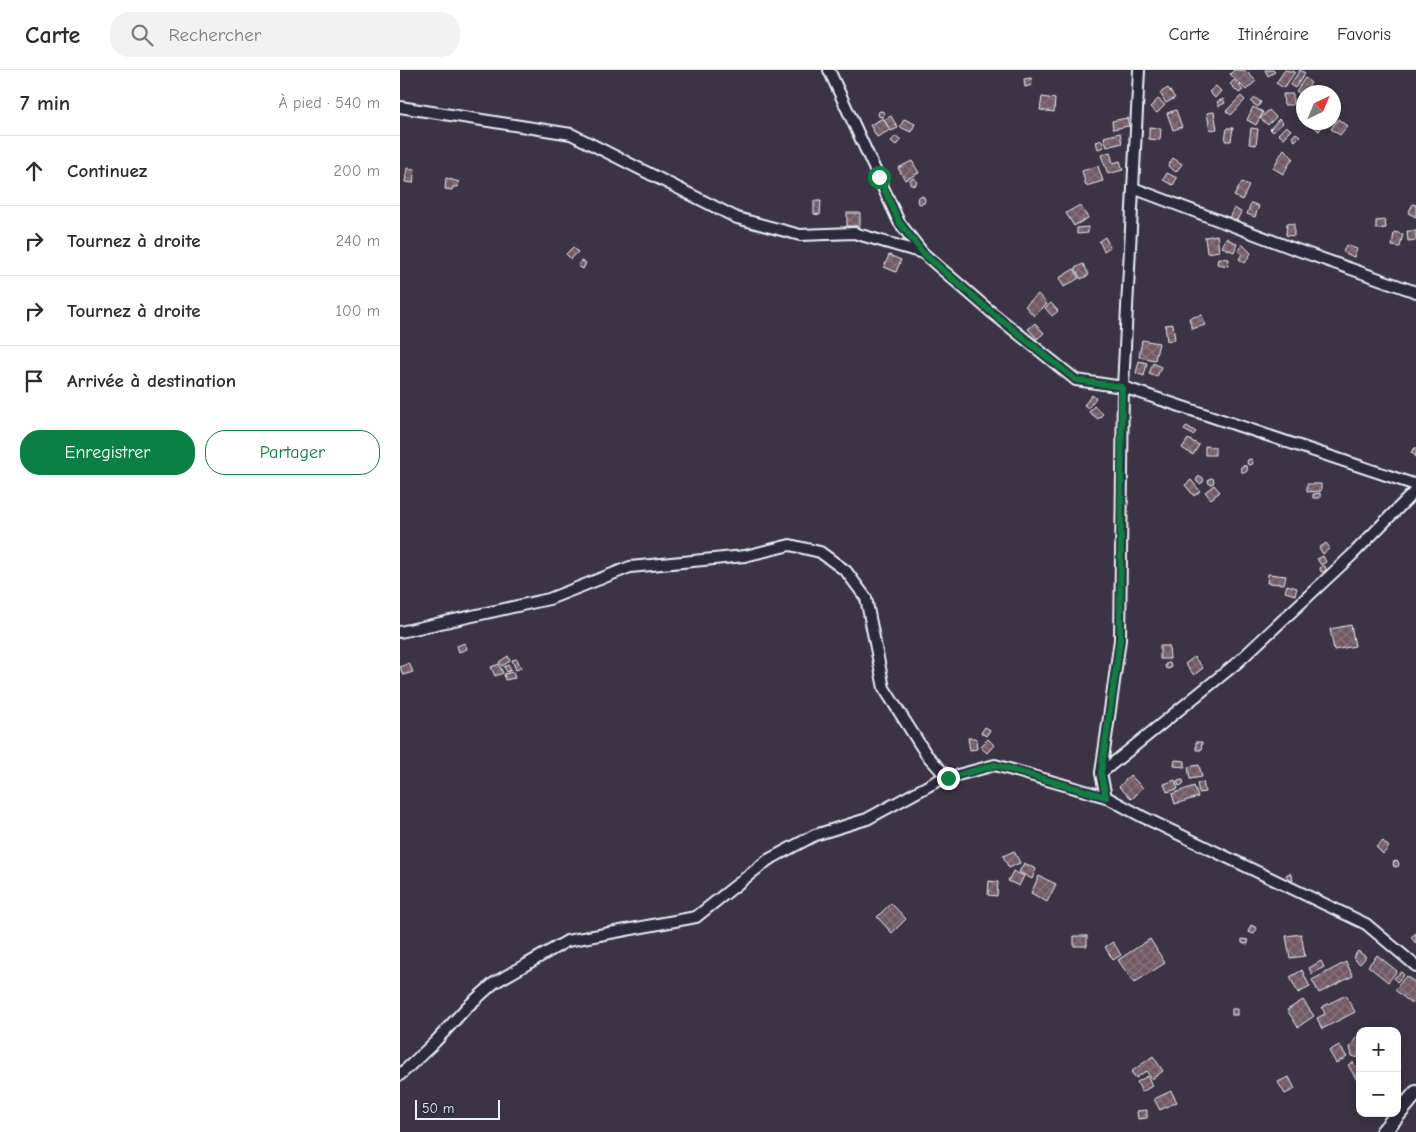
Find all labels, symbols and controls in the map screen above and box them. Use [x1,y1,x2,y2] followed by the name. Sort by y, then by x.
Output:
[110,12,460,57] search box
[25,21,80,49] text: Carte
[128,21,156,49] icon: search
[168,24,261,46] text: Rechercher
[1169,24,1210,45] text: Carte
[1238,24,1309,45] text: Itinéraire
[1337,24,1391,45] text: Favoris
[1296,85,1341,130] north arrow
[20,91,70,115] text: 7 min
[278,94,380,112] text: À pied · 540 m
[20,157,48,185] icon: ahead
[67,160,147,182] text: Continuez
[334,162,380,180] text: 200 m
[868,166,891,189] route start
[20,227,48,255] icon: right
[67,230,201,252] text: Tournez à droite
[336,232,380,250] text: 240 m
[20,297,48,325] icon: right
[67,300,201,322] text: Tournez à droite
[336,302,380,320] text: 100 m
[20,367,48,395] icon: arrive
[67,370,236,392] text: Arrivée à destination
[20,430,195,475] button: Enregistrer
[205,430,380,475] button: Partager
[937,767,960,790] route end
[1356,1027,1401,1117] map controls
[1356,1027,1401,1072] button: +
[1356,1072,1401,1117] button: −
[415,1097,500,1120] scale bar
[422,1100,454,1117] text: 50 m

